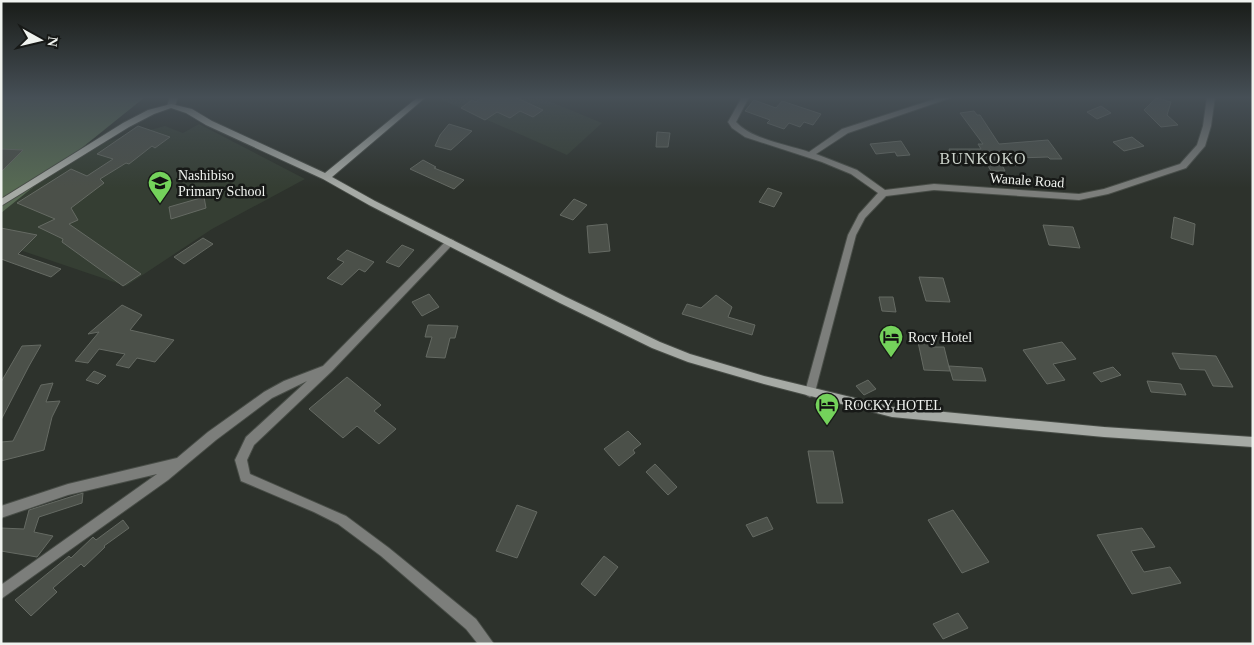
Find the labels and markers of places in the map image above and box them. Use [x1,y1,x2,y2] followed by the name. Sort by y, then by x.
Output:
[178,168,266,199] place label: Nashibiso Primary School
[147,170,173,204] school or university icon: Nashibiso Primary School
[878,324,904,358] hotel icon: Rocy Hotel
[908,330,972,345] place label: Rocy Hotel
[814,392,840,426] hotel icon: ROCKY HOTEL
[844,398,942,413] place label: ROCKY HOTEL

